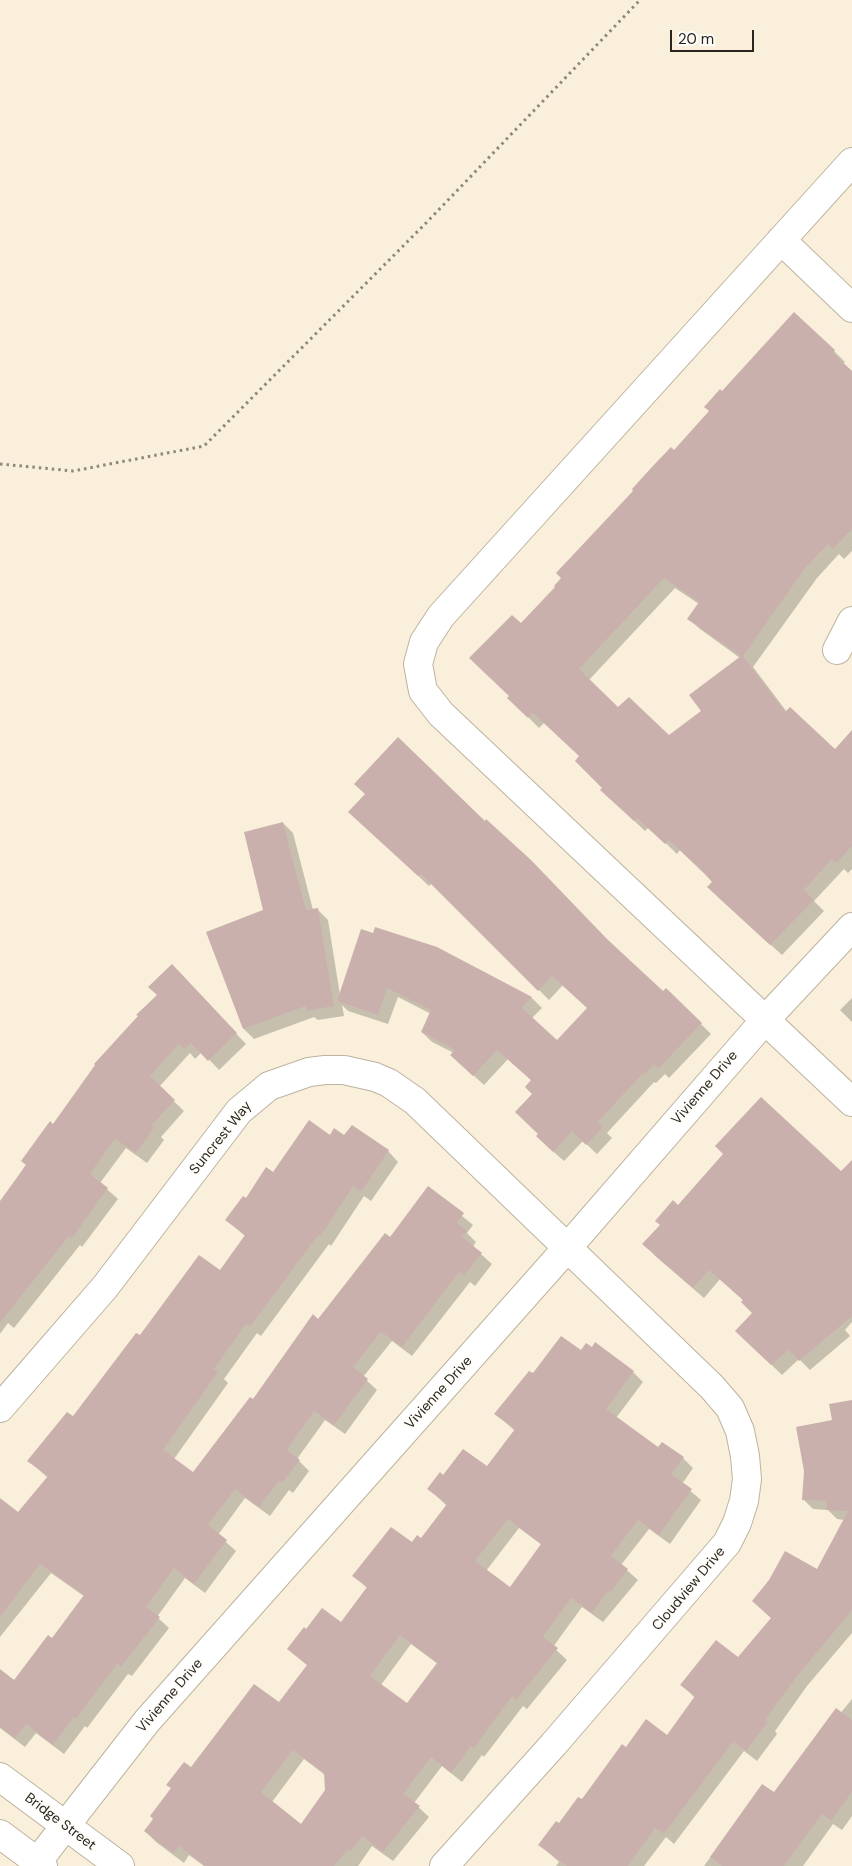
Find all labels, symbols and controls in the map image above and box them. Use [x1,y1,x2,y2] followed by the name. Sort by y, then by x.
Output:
[672,20,756,52] scale bar
[678,29,714,49] text: 20 m
[668,1048,742,1128] street label: Vivienne Drive
[186,1098,256,1178] street label: Suncrest Way
[402,1353,476,1433] street label: Vivienne Drive
[649,1544,729,1634] street label: Cloudview Drive
[133,1656,207,1736] street label: Vivienne Drive
[21,1790,99,1854] street label: Bridge Street

